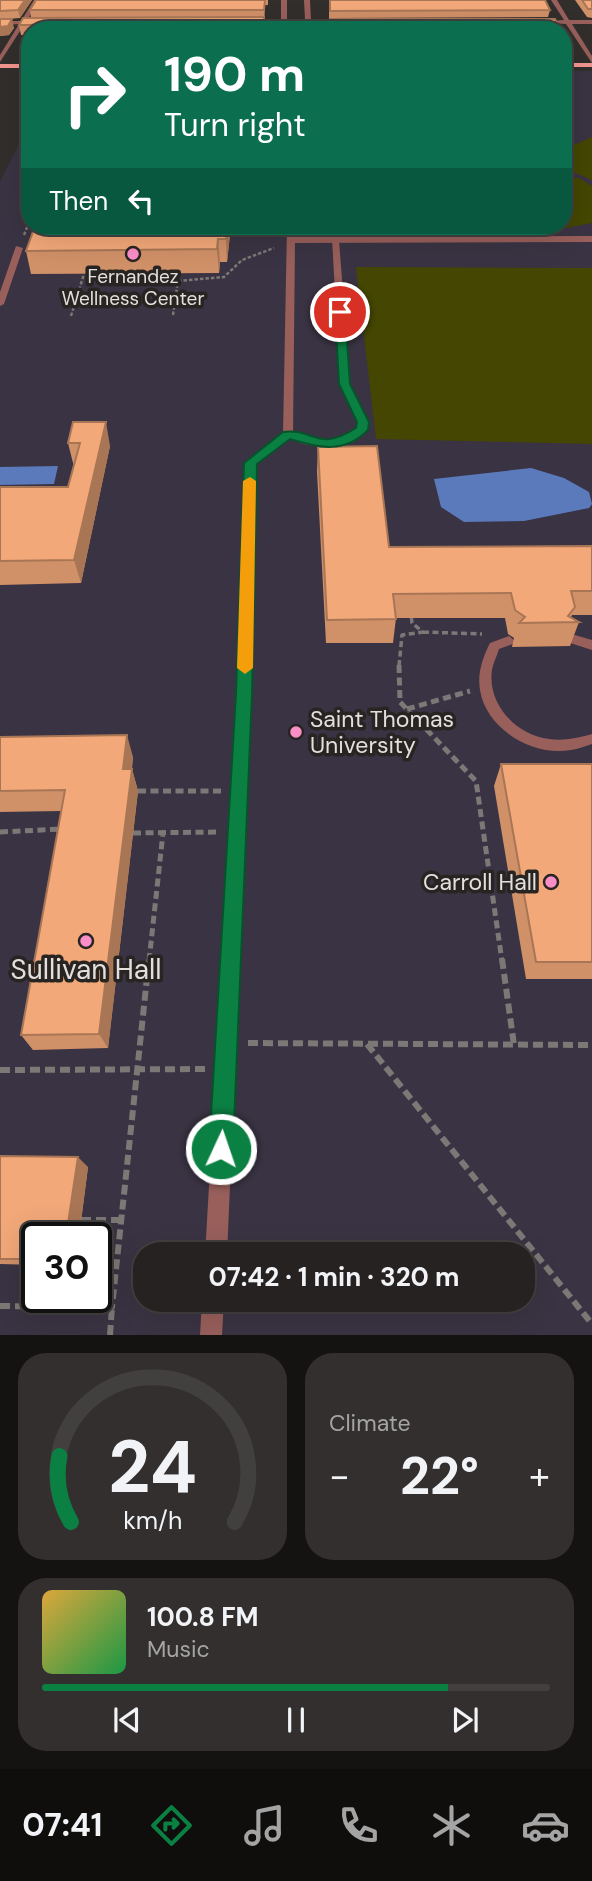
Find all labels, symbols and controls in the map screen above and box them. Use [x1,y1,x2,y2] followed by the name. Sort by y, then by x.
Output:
[164,42,305,106] text: 190 m
[49,49,140,140] icon: right
[164,104,306,146] text: Turn right
[122,182,160,220] icon: left
[49,184,108,218] text: Then
[125,246,141,262] marker: Fernandez Wellness Center
[62,264,204,311] place label: Fernandez Wellness Center
[310,282,370,342] pin
[321,293,359,331] icon: arrive
[310,704,454,760] place label: Saint Thomas University
[288,724,304,740] marker: Saint Thomas University
[423,867,537,897] place label: Carroll Hall
[543,874,559,890] marker: Carroll Hall
[78,933,94,949] marker: Sullivan Hall
[10,951,162,988] place label: Sullivan Hall
[184,1112,258,1186] position arrow
[21,1222,112,1313] speed limit sign: 30
[209,1260,459,1294] text: 07:42 · 1 min · 320 m
[329,1408,411,1438] text: Climate
[108,1421,197,1516] text: 24
[400,1442,479,1510] text: 22°
[329,1451,350,1501] text: −
[529,1451,550,1501] text: +
[123,1504,182,1537] text: km/h
[147,1600,259,1634] text: 100.8 FM
[147,1634,210,1664] text: Music
[108,1701,146,1739] icon: previous
[277,1701,315,1739] icon: pause
[446,1701,484,1739] icon: next
[147,1801,196,1850] icon: directions
[240,1801,289,1850] icon: music
[334,1801,383,1850] icon: phone
[427,1801,476,1850] icon: climate
[521,1801,570,1850] icon: car
[22,1804,102,1846] text: 07:41

